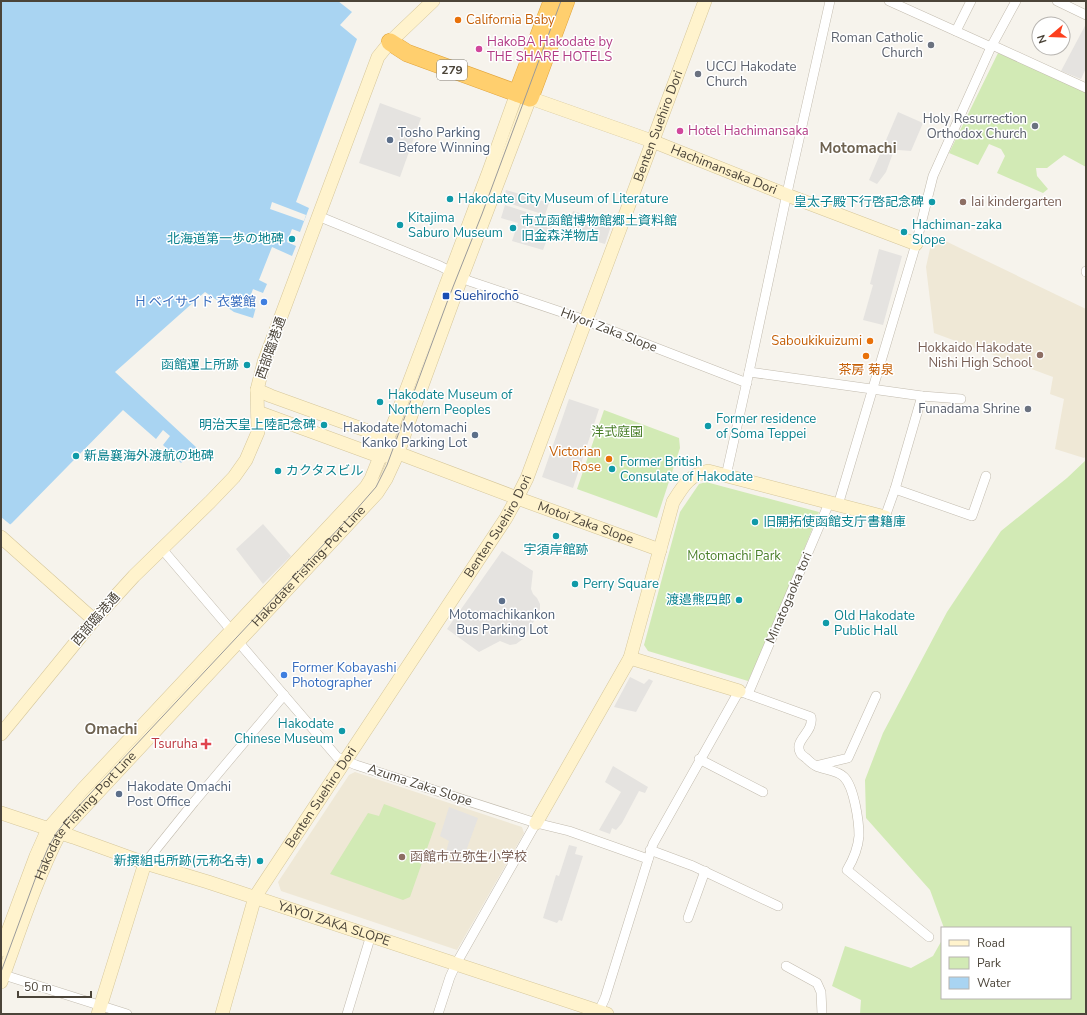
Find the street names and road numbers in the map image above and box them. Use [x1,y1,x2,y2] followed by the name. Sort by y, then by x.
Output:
[437,60,467,80] road number: 279
[629,68,687,184] street label: Benten Suehiro Dori
[668,140,780,199] street label: Hachimansaka Dori
[558,303,660,357] street label: Hiyori Zaka Slope
[252,314,290,382] street label: 西部臨港通
[460,473,536,581] street label: Benten Suehiro Dori
[535,497,636,549] street label: Motoi Zaka Slope
[248,502,370,631] street label: Hakodate Fishing-Port Line
[762,549,816,647] street label: Minatogaoka tori
[68,589,124,649] street label: 西部臨港通
[281,743,361,851] street label: Benten Suehiro Dori
[30,748,141,883] street label: Hakodate Fishing-Port Line
[366,760,475,810] street label: Azuma Zaka Slope
[275,896,393,951] street label: YAYOI ZAKA SLOPE

